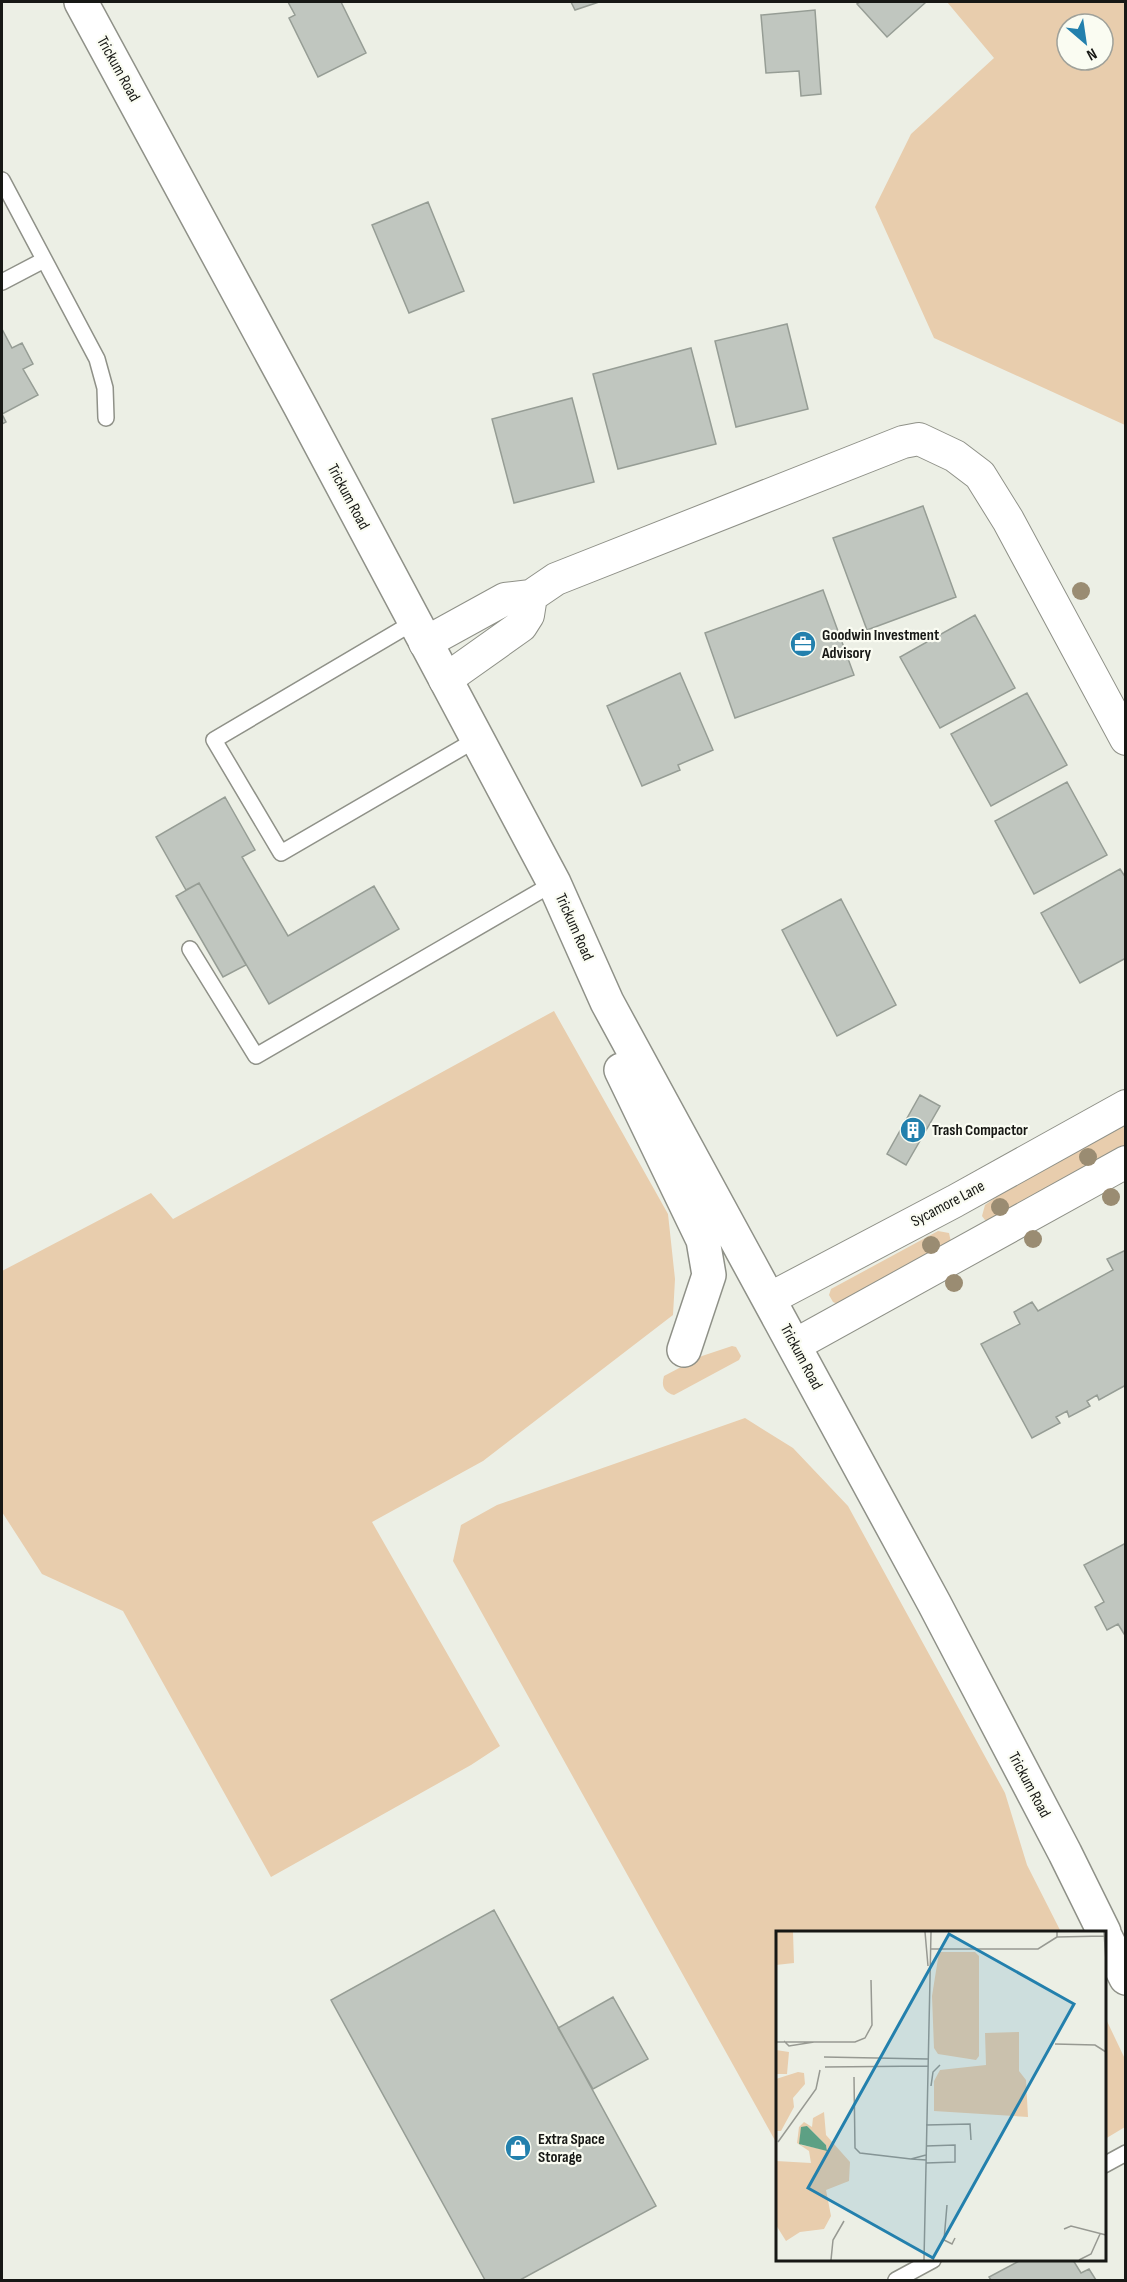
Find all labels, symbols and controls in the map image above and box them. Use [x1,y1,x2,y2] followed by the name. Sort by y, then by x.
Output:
[1055,12,1115,72] north arrow
[92,33,144,105] street label: Trickum Road
[1083,43,1100,64] text: N
[323,461,373,533] street label: Trickum Road
[821,626,939,663] place label: Goodwin Investment Advisory
[788,629,818,659] office icon: Goodwin Investment Advisory
[551,890,597,964] street label: Trickum Road
[898,1115,928,1145] building icon: Trash Compactor
[932,1121,1028,1140] place label: Trash Compactor
[908,1177,988,1231] street label: Sycamore Lane
[776,1321,826,1393] street label: Trickum Road
[1004,1749,1054,1821] street label: Trickum Road
[776,1931,1106,2261] inset map
[538,2130,605,2167] place label: Extra Space Storage
[503,2133,533,2163] shop icon: Extra Space Storage

